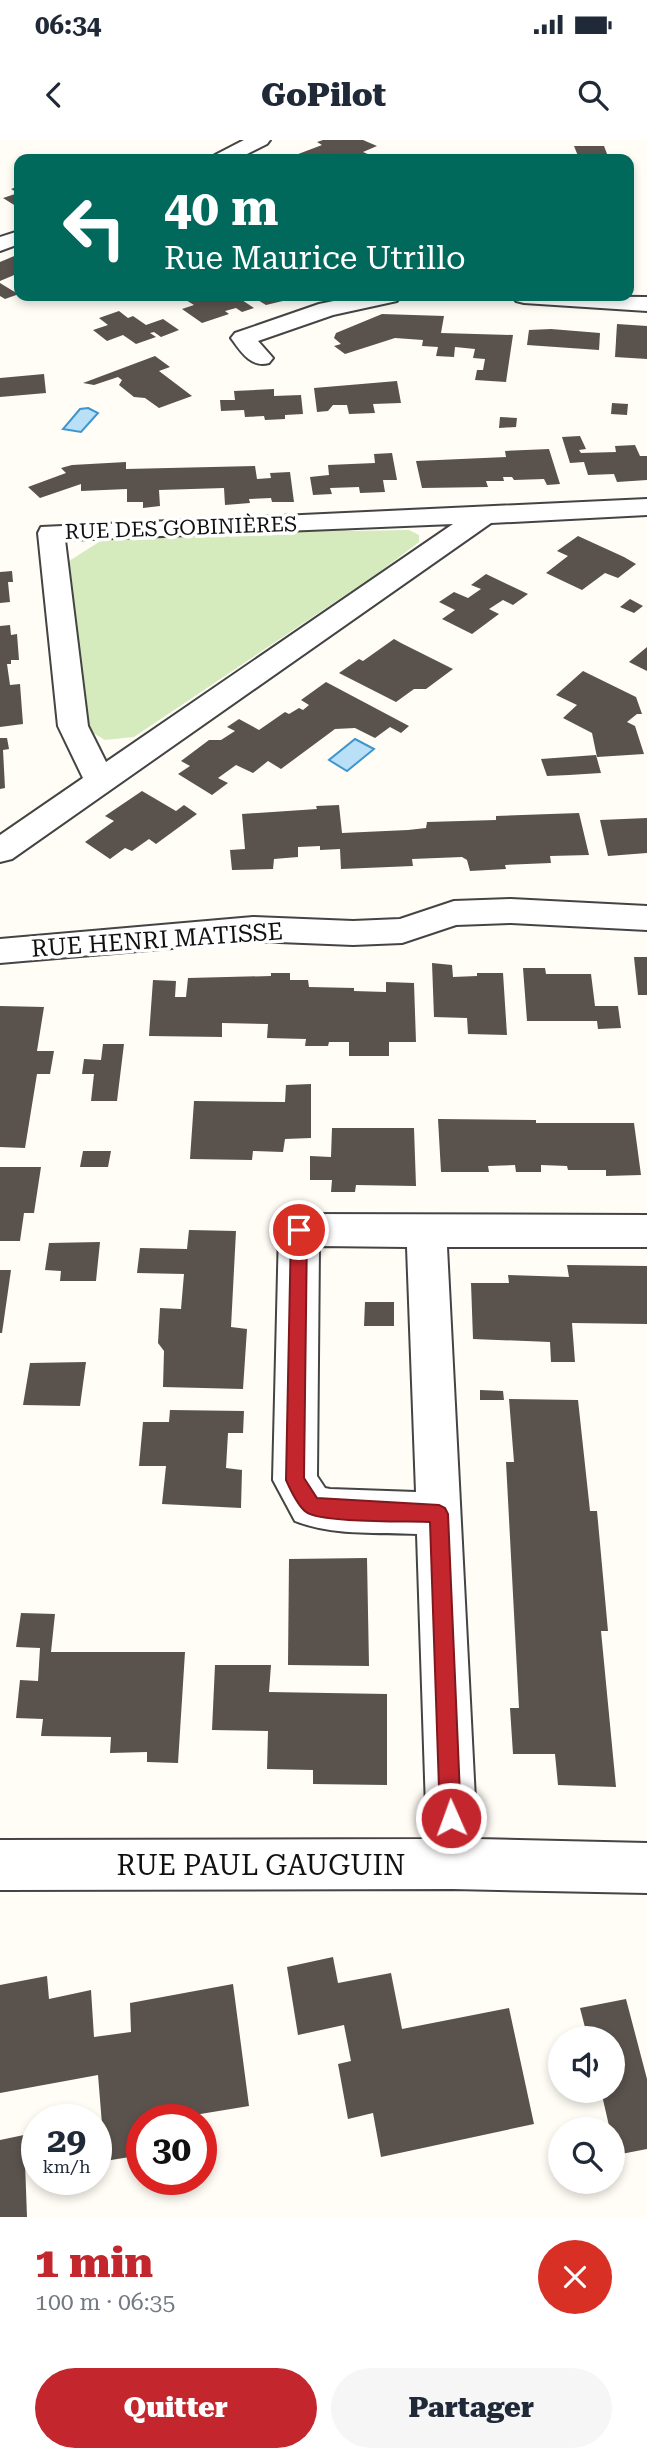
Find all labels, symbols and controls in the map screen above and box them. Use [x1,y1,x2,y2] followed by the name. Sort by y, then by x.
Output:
[35,10,101,40] text: 06:34
[35,76,73,114] icon: back
[261,76,386,114] text: GoPilot
[574,76,612,114] icon: search
[164,180,279,237] text: 40 m
[49,182,140,273] icon: left
[164,239,466,277] text: Rue Maurice Utrillo
[64,511,298,544] street label: RUE DES GOBINIÈRES
[30,917,284,963] street label: RUE HENRI MATISSE
[269,1200,329,1260] pin
[280,1211,318,1249] icon: arrive
[414,1781,488,1855] position arrow
[117,1849,405,1882] street label: RUE PAUL GAUGUIN
[548,2026,625,2194] map controls
[548,2026,625,2103] button: sound
[126,2104,217,2195] speed limit sign: 30
[548,2117,625,2194] button: search
[47,2120,86,2161] text: 29
[42,2156,91,2177] text: km/h
[35,2238,153,2287] text: 1 min
[538,2240,612,2314] button: close
[35,2289,175,2316] text: 100 m · 06:35
[35,2368,317,2448] button: Quitter
[331,2368,612,2448] button: Partager

